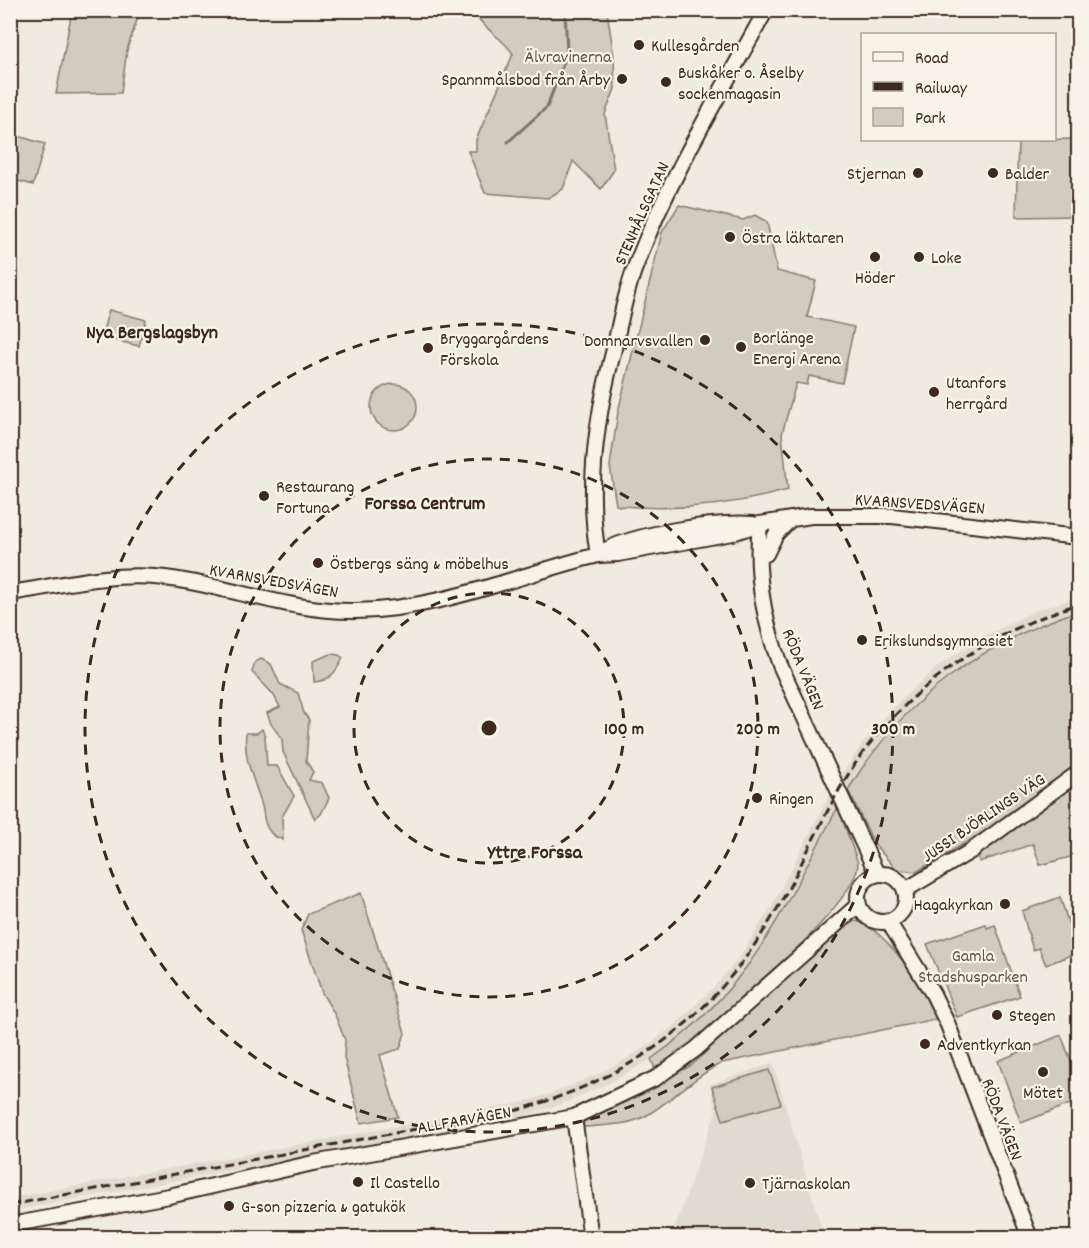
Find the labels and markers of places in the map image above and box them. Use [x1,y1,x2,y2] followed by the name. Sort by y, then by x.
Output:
[651,35,739,60] place label: Kullesgården
[632,38,646,52] marker: Kullesgården
[678,62,804,108] place label: Buskåker o. Åselby sockenmagasin
[442,69,611,94] place label: Spannmålsbod från Årby
[615,72,629,86] marker: Spannmålsbod från Årby
[659,75,673,89] marker: Buskåker o. Åselby sockenmagasin
[847,163,906,188] place label: Stjernan
[1005,163,1050,188] place label: Balder
[911,166,925,180] marker: Stjernan
[986,166,1000,180] marker: Balder
[742,227,844,252] place label: Östra läktaren
[723,230,737,244] marker: Östra läktaren
[931,247,962,272] place label: Loke
[868,250,882,264] marker: Höder
[912,250,926,264] marker: Loke
[855,267,895,292] place label: Höder
[753,327,841,373] place label: Borlänge Energi Arena
[440,328,549,374] place label: Bryggargårdens Förskola
[584,330,693,355] place label: Domnarvsvallen
[698,333,712,347] marker: Domnarvsvallen
[734,340,748,354] marker: Borlänge Energi Arena
[421,341,435,355] marker: Bryggargårdens Förskola
[946,372,1008,418] place label: Utanfors herrgård
[927,385,941,399] marker: Utanfors herrgård
[276,476,355,522] place label: Restaurang Fortuna
[257,489,271,503] marker: Restaurang Fortuna
[330,553,509,578] place label: Östbergs säng & möbelhus
[311,556,325,570] marker: Östbergs säng & möbelhus
[874,630,1014,655] place label: Erikslundsgymnasiet
[855,633,869,647] marker: Erikslundsgymnasiet
[479,718,499,738] centre of rings
[769,788,814,813] place label: Ringen
[750,791,764,805] marker: Ringen
[914,894,993,919] place label: Hagakyrkan
[998,897,1012,911] marker: Hagakyrkan
[1009,1005,1056,1030] place label: Stegen
[990,1008,1004,1022] marker: Stegen
[937,1034,1031,1059] place label: Adventkyrkan
[918,1037,932,1051] marker: Adventkyrkan
[1036,1065,1050,1079] marker: Mötet
[1023,1082,1063,1107] place label: Mötet
[370,1172,440,1197] place label: Il Castello
[762,1173,850,1198] place label: Tjärnaskolan
[351,1175,365,1189] marker: Il Castello
[743,1176,757,1190] marker: Tjärnaskolan
[241,1196,406,1221] place label: G-son pizzeria & gatukök
[222,1199,236,1213] marker: G-son pizzeria & gatukök

